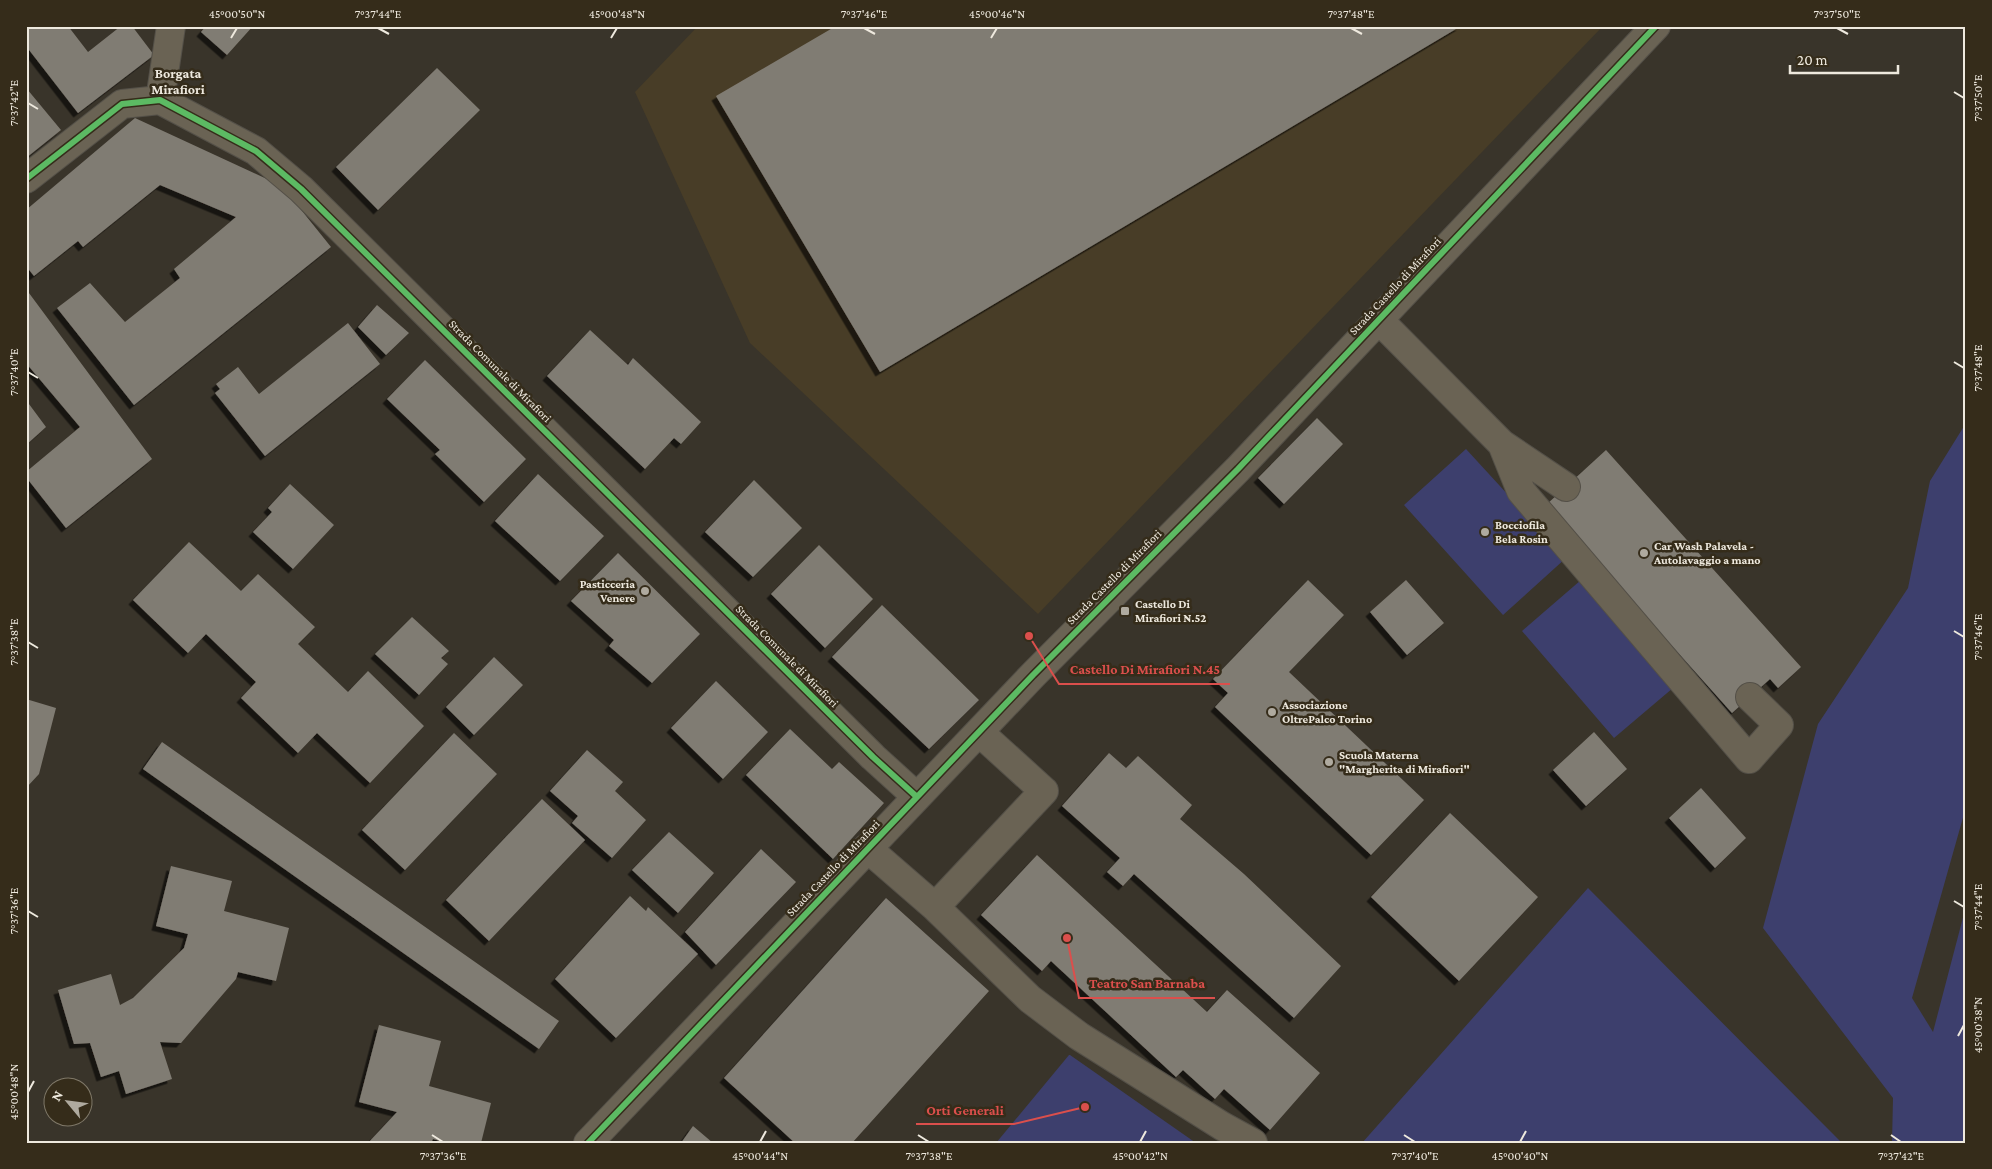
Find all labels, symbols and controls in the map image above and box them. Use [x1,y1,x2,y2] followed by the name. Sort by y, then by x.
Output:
[209,7,265,21] text: 45°00'50"N
[355,7,402,21] text: 7°37'44"E
[589,7,645,21] text: 45°00'48"N
[841,7,888,21] text: 7°37'46"E
[969,7,1025,21] text: 45°00'46"N
[1328,7,1375,21] text: 7°37'48"E
[1813,7,1861,21] text: 7°37'50"E
[1790,42,1897,74] scale bar
[1797,52,1828,68] text: 20 m
[151,65,205,97] district label: Borgata Mirafiori
[1971,74,1985,122] text: 7°37'50"E
[7,79,21,126] text: 7°37'42"E
[1346,234,1444,338] street label: Strada Castello di Mirafiori
[446,317,554,425] street label: Strada Comunale di Mirafiori
[1971,344,1985,391] text: 7°37'48"E
[7,348,21,396] text: 7°37'40"E
[1495,518,1548,546] place label: Bocciofila Bela Rosin
[1479,526,1491,538] marker: Bocciofila Bela Rosin
[1064,527,1164,627] street label: Strada Castello di Mirafiori
[1653,539,1761,567] place label: Car Wash Palavela - Autolavaggio a mano
[1638,547,1650,559] marker: Car Wash Palavela - Autolavaggio a mano
[580,577,635,605] place label: Pasticceria Venere
[639,585,651,597] marker: Pasticceria Venere
[1135,597,1206,625] place label: Castello Di Mirafiori N.52
[733,602,841,710] street label: Strada Comunale di Mirafiori
[1119,605,1131,617] marker: Castello Di Mirafiori N.52
[1971,613,1985,660] text: 7°37'46"E
[7,618,21,665] text: 7°37'38"E
[1059,655,1230,684] callout: Castello Di Mirafiori N.45
[1070,661,1220,677] text: Castello Di Mirafiori N.45
[1281,698,1372,726] place label: Associazione OltrePalco Torino
[1266,706,1278,718] marker: Associazione OltrePalco Torino
[1339,748,1470,776] place label: Scuola Materna "Margherita di Mirafiori"
[1323,756,1335,768] marker: Scuola Materna "Margherita di Mirafiori"
[783,817,883,919] street label: Strada Castello di Mirafiori
[1971,883,1985,930] text: 7°37'44"E
[7,887,21,934] text: 7°37'36"E
[1079,969,1215,998] callout: Teatro San Barnaba
[1089,975,1205,991] text: Teatro San Barnaba
[1971,997,1985,1053] text: 45°00'38"N
[7,1064,21,1120] text: 45°00'48"N
[42,1076,92,1126] north arrow
[47,1087,66,1104] text: N
[916,1095,1014,1124] callout: Orti Generali
[926,1102,1004,1118] text: Orti Generali
[420,1149,467,1163] text: 7°37'36"E
[732,1149,788,1163] text: 45°00'44"N
[906,1149,953,1163] text: 7°37'38"E
[1112,1149,1168,1163] text: 45°00'42"N
[1391,1149,1439,1163] text: 7°37'40"E
[1492,1149,1549,1163] text: 45°00'40"N
[1878,1149,1925,1163] text: 7°37'42"E

